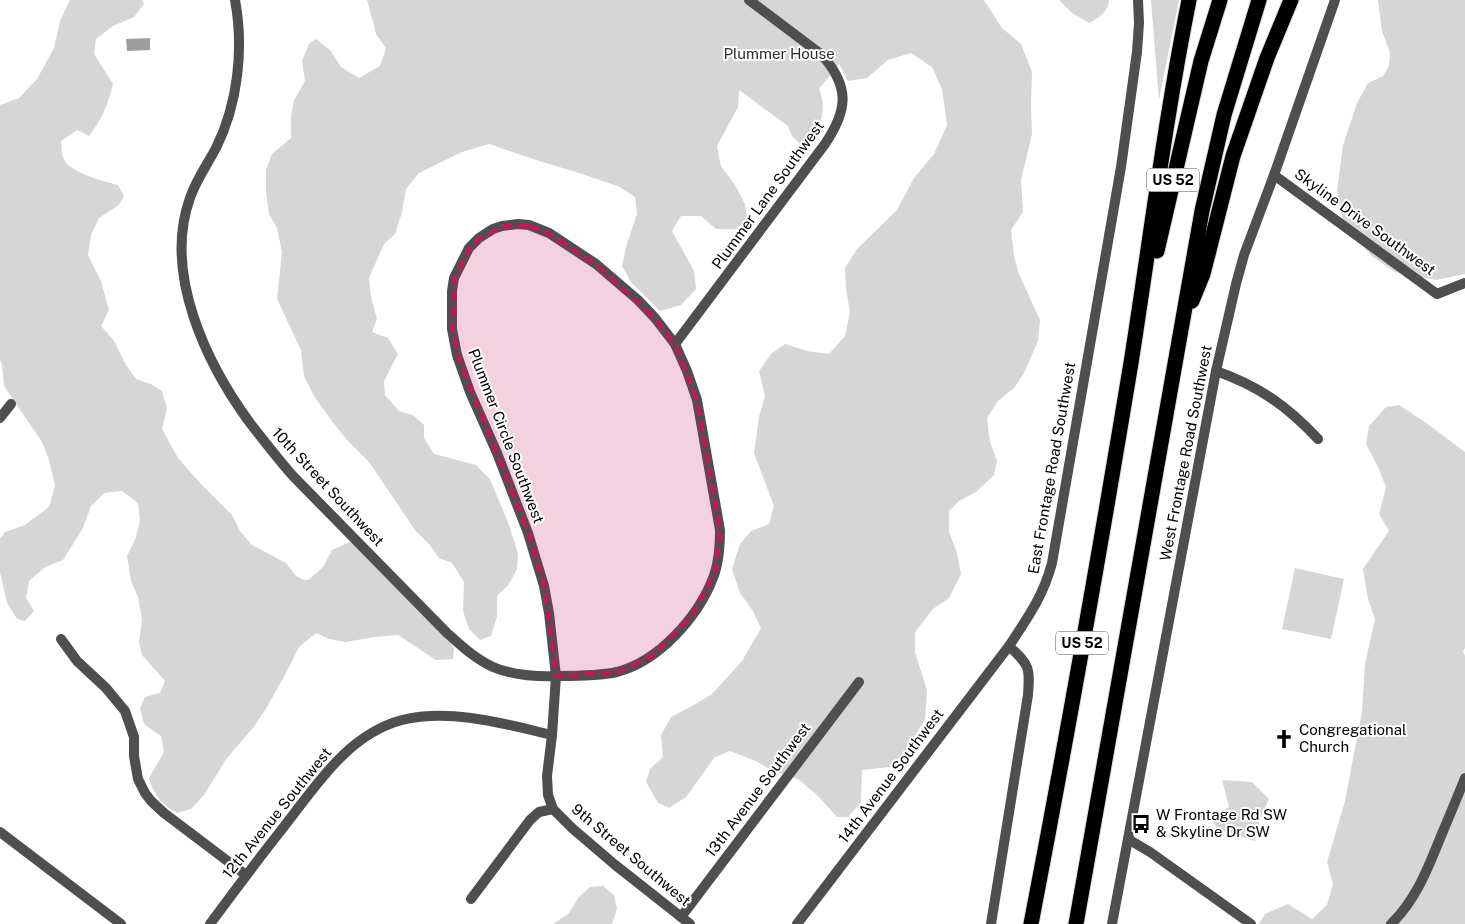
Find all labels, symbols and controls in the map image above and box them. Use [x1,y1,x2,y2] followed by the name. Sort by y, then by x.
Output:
[723,45,835,62] park label: Plummer House
[708,117,827,272] street label: Plummer Lane Southwest
[1292,165,1439,278] street label: Skyline Drive Southwest
[1147,168,1199,192] road number: US 52
[1156,343,1215,562] street label: West Frontage Road Southwest
[465,346,548,526] street label: Plummer Circle Southwest
[1024,360,1079,575] street label: East Frontage Road Southwest
[269,424,388,549] street label: 10th Street Southwest
[1056,632,1108,654] road number: US 52
[835,705,947,846] street label: 14th Avenue Southwest
[702,719,814,860] street label: 13th Avenue Southwest
[1299,721,1407,755] place label: Congregational Church
[1273,728,1295,750] church icon: Congregational Church
[219,744,335,881] street label: 12th Avenue Southwest
[569,800,694,909] street label: 9th Street Southwest
[1156,806,1287,840] place label: W Frontage Rd SW & Skyline Dr SW
[1130,813,1152,835] bus stop icon: W Frontage Rd SW & Skyline Dr SW

